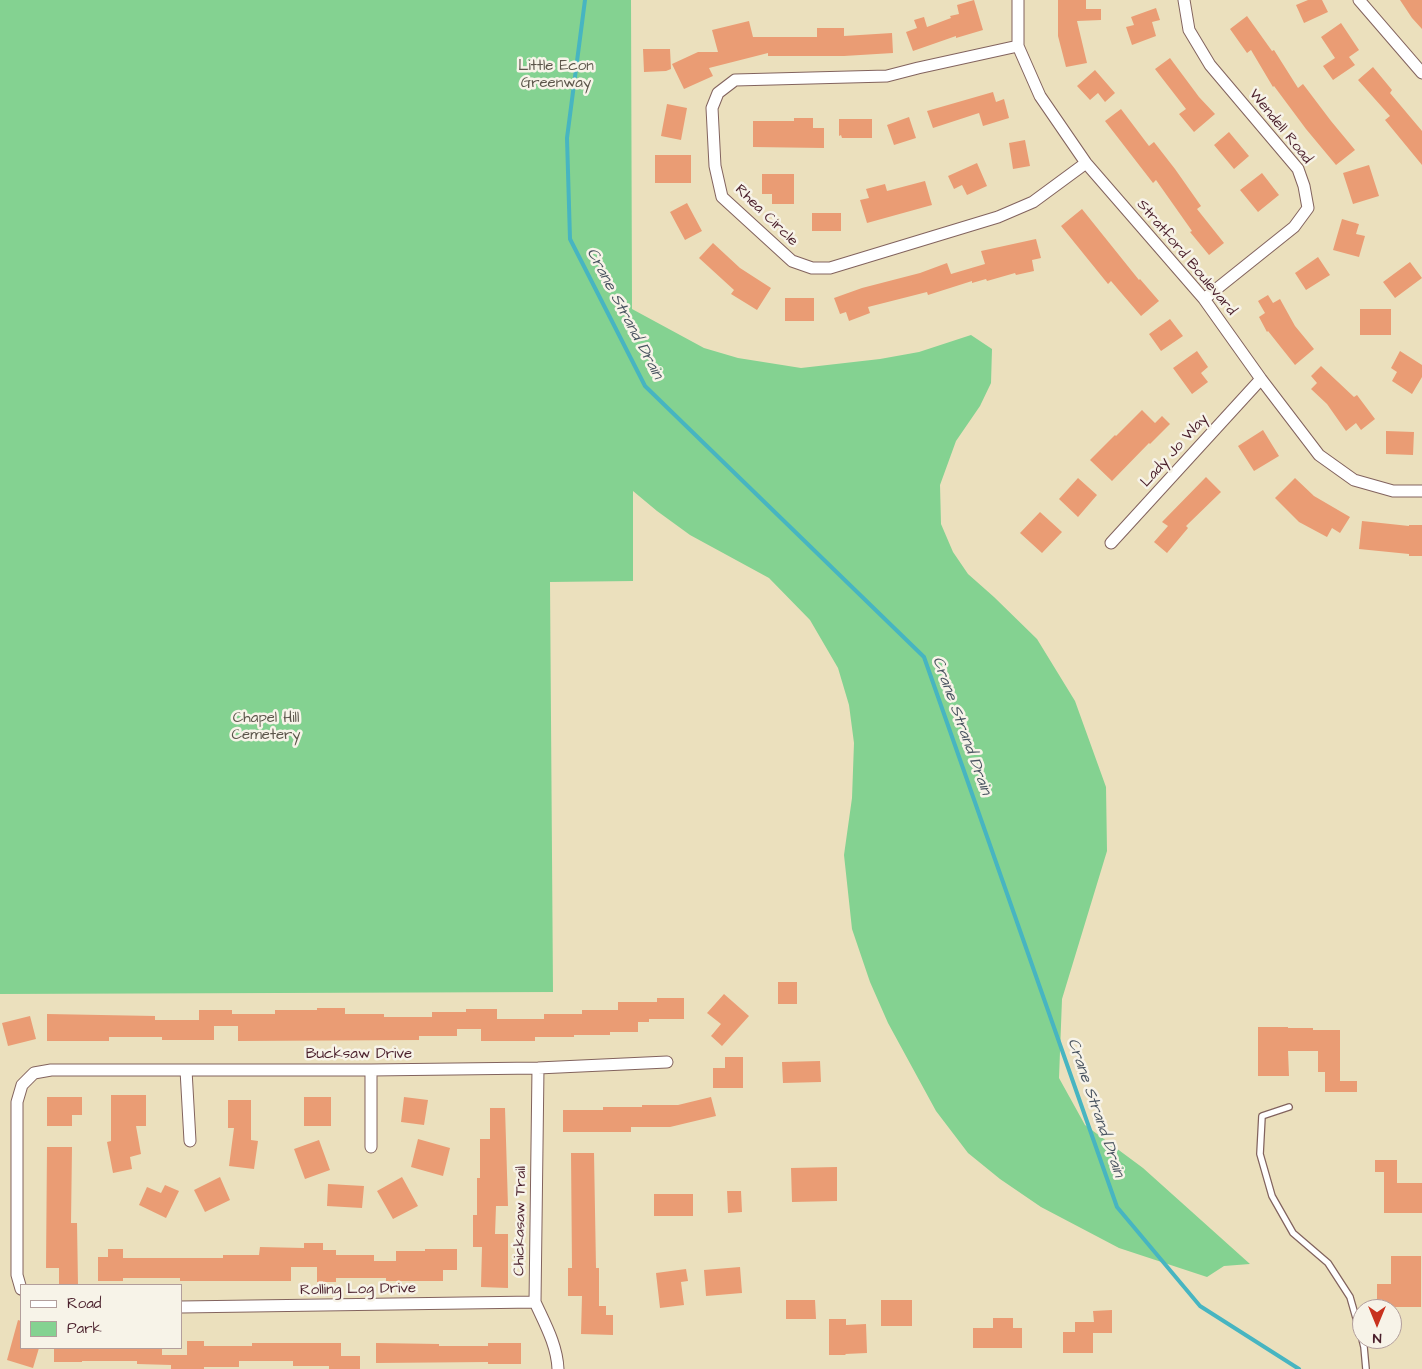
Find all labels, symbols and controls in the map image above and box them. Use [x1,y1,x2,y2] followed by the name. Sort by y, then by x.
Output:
[518,58,594,93] park label: Little Econ Greenway
[1244,86,1316,168] street label: Wendell Road
[731,181,801,251] street label: Rhea Circle
[1132,196,1240,320] street label: Stratford Boulevard
[581,245,667,383] water label: Crane Strand Drain
[1137,411,1213,491] street label: Lady Jo Way
[927,654,995,798] water label: Crane Strand Drain
[231,710,301,745] park label: Chapel Hill Cemetery
[1062,1036,1128,1180] water label: Crane Strand Drain
[306,1046,412,1064] street label: Bucksaw Drive
[511,1166,531,1276] street label: Chickasaw Trail
[300,1280,416,1300] street label: Rolling Log Drive
[20,1284,182,1349] legend
[67,1293,101,1314] text: Road
[1352,1299,1402,1349] north arrow
[67,1318,102,1339] text: Park
[1373,1328,1381,1348] text: N

